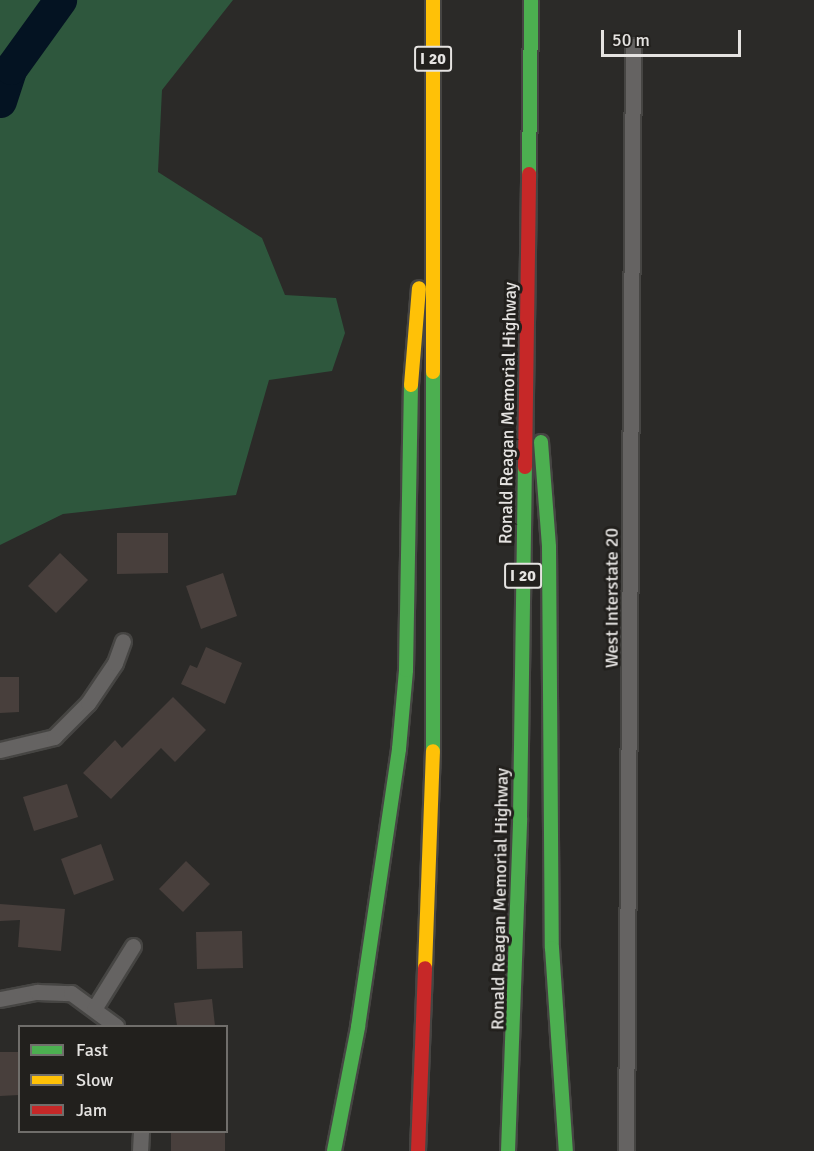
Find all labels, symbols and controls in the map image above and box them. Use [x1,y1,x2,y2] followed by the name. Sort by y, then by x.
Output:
[604,18,744,56] scale bar
[612,29,650,51] text: 50 m
[414,46,452,72] road number: I 20
[495,282,521,544] street label: Ronald Reagan Memorial Highway
[601,528,623,668] street label: West Interstate 20
[504,563,542,589] road number: I 20
[487,768,513,1030] street label: Ronald Reagan Memorial Highway
[18,1025,228,1133] legend
[76,1039,108,1061] text: Fast
[76,1069,113,1091] text: Slow
[76,1099,107,1121] text: Jam

